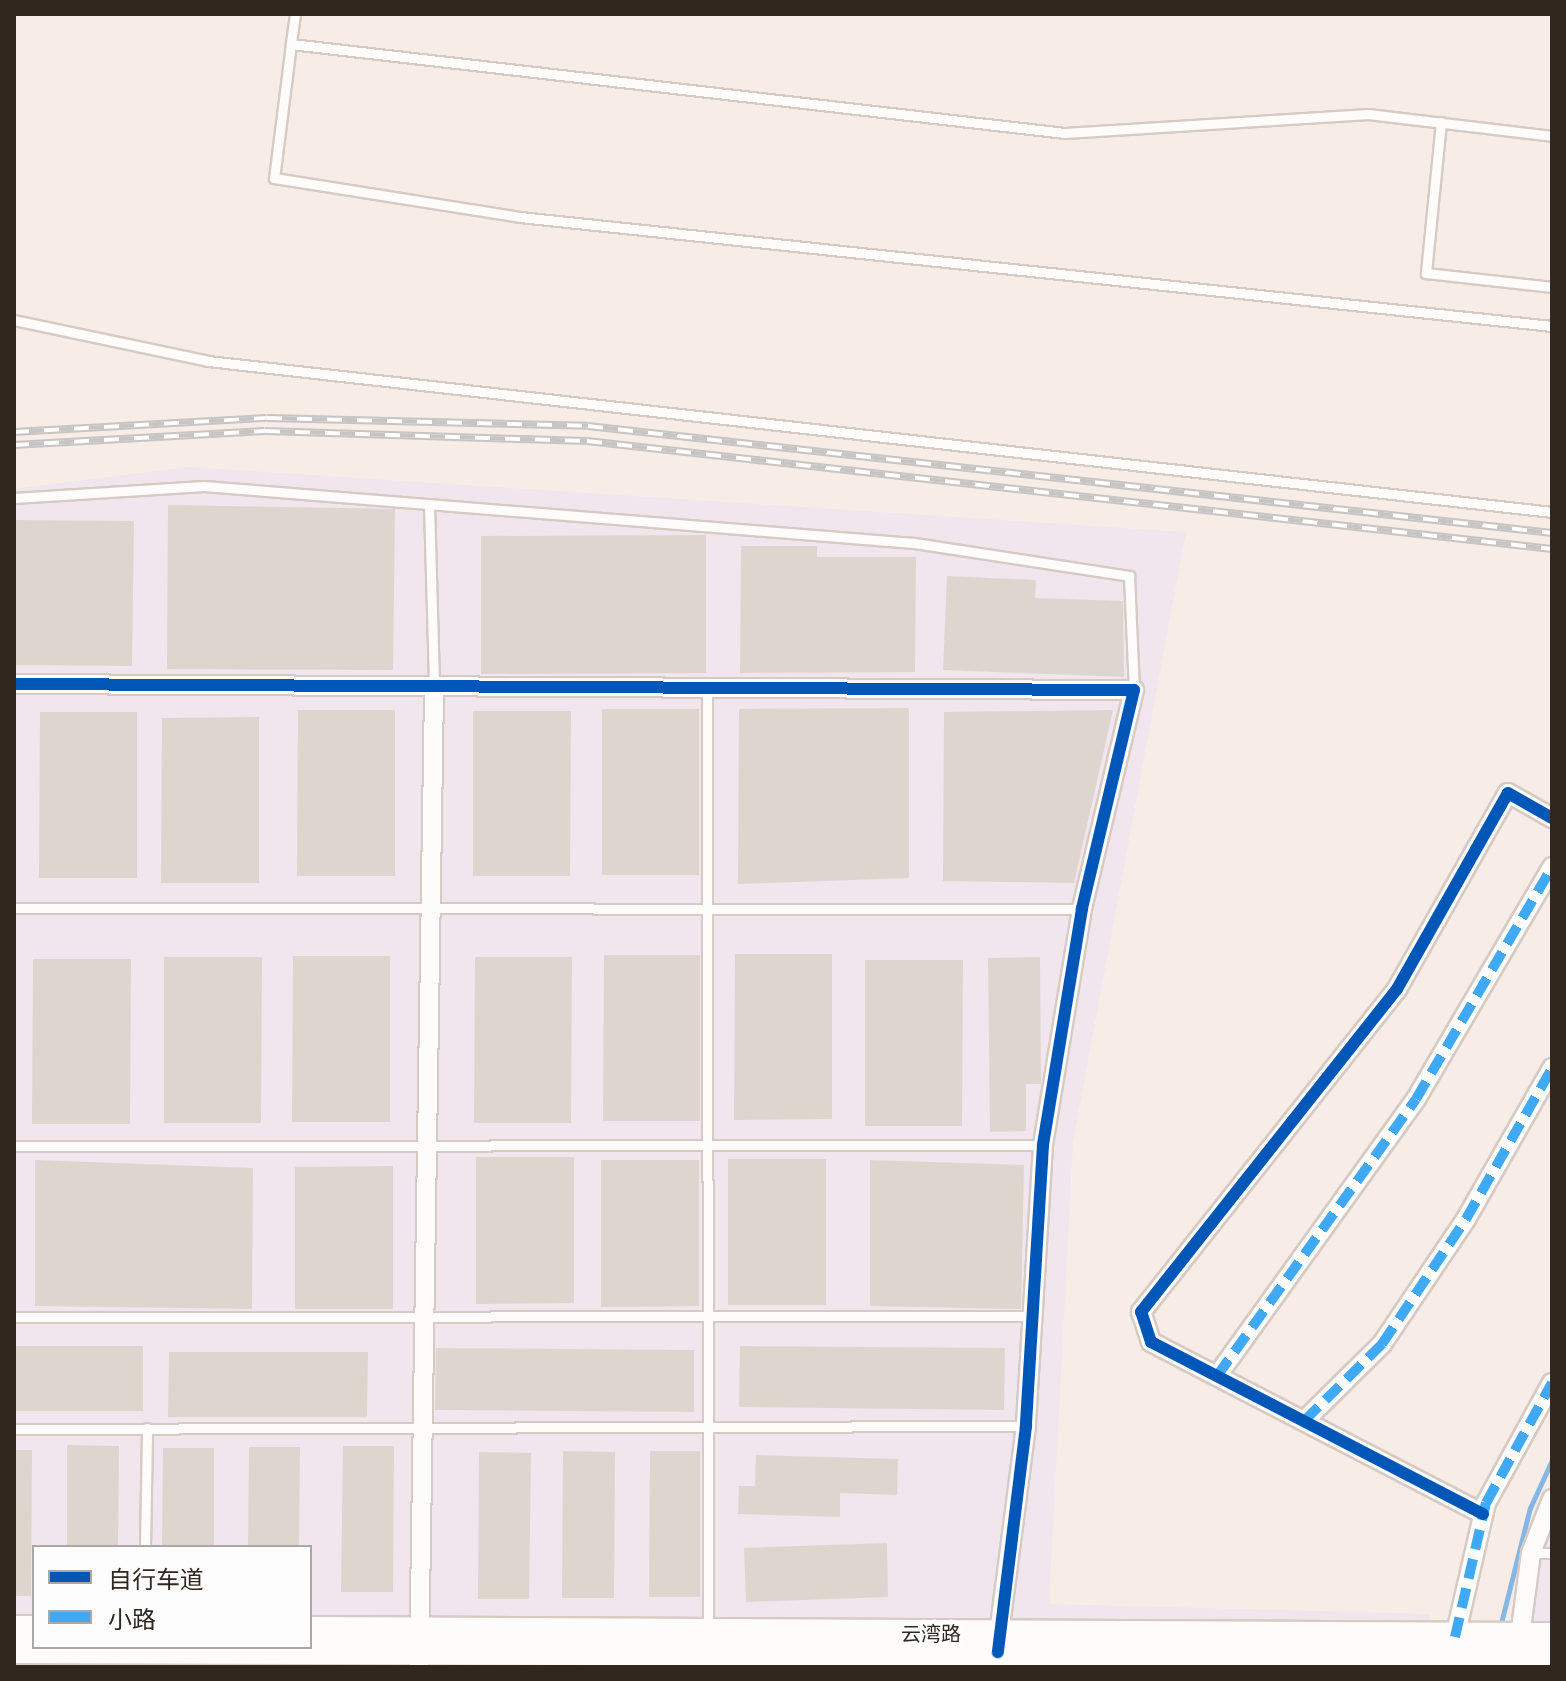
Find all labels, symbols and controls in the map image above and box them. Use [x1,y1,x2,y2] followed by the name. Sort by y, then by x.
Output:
[32,1545,312,1649] legend
[108,1563,204,1595] text: 自行车道
[108,1603,156,1635] text: 小路
[901,1621,961,1645] street label: 云湾路

